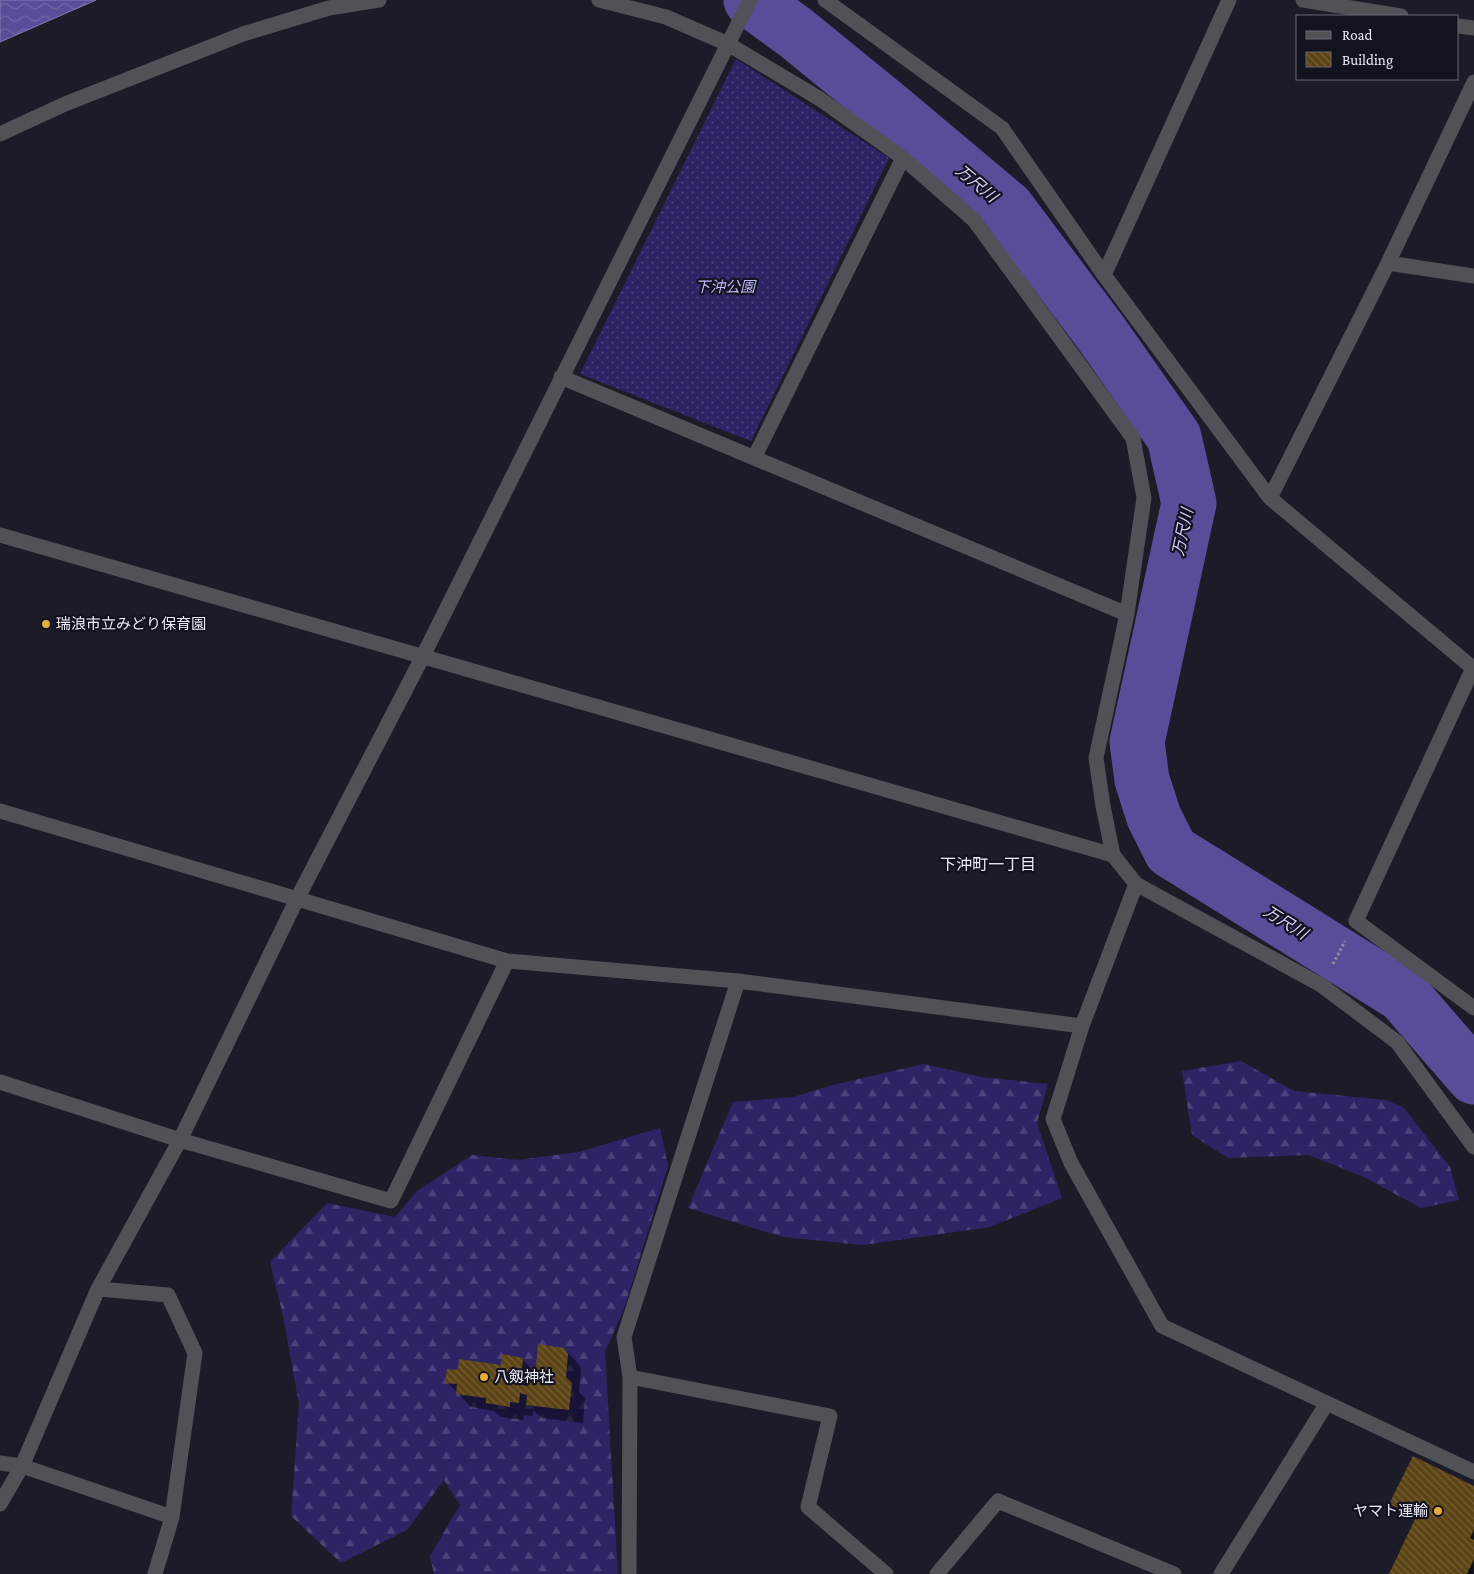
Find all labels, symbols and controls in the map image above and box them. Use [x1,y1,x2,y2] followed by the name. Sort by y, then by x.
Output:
[1296,15,1459,80] legend
[1342,27,1373,43] text: Road
[1342,52,1393,69] text: Building
[953,161,1002,207] water label: 万尺川
[695,279,757,295] park label: 下沖公園
[1169,505,1196,557] water label: 万尺川
[56,616,206,632] place label: 瑞浪市立みどり保育園
[40,618,52,630] marker: 瑞浪市立みどり保育園
[940,856,1036,873] district label: 下沖町一丁目
[1261,902,1312,943] water label: 万尺川
[494,1369,554,1385] place label: 八剱神社
[478,1371,490,1383] marker: 八剱神社
[1353,1502,1428,1519] place label: ヤマト運輸
[1432,1505,1444,1517] marker: ヤマト運輸

